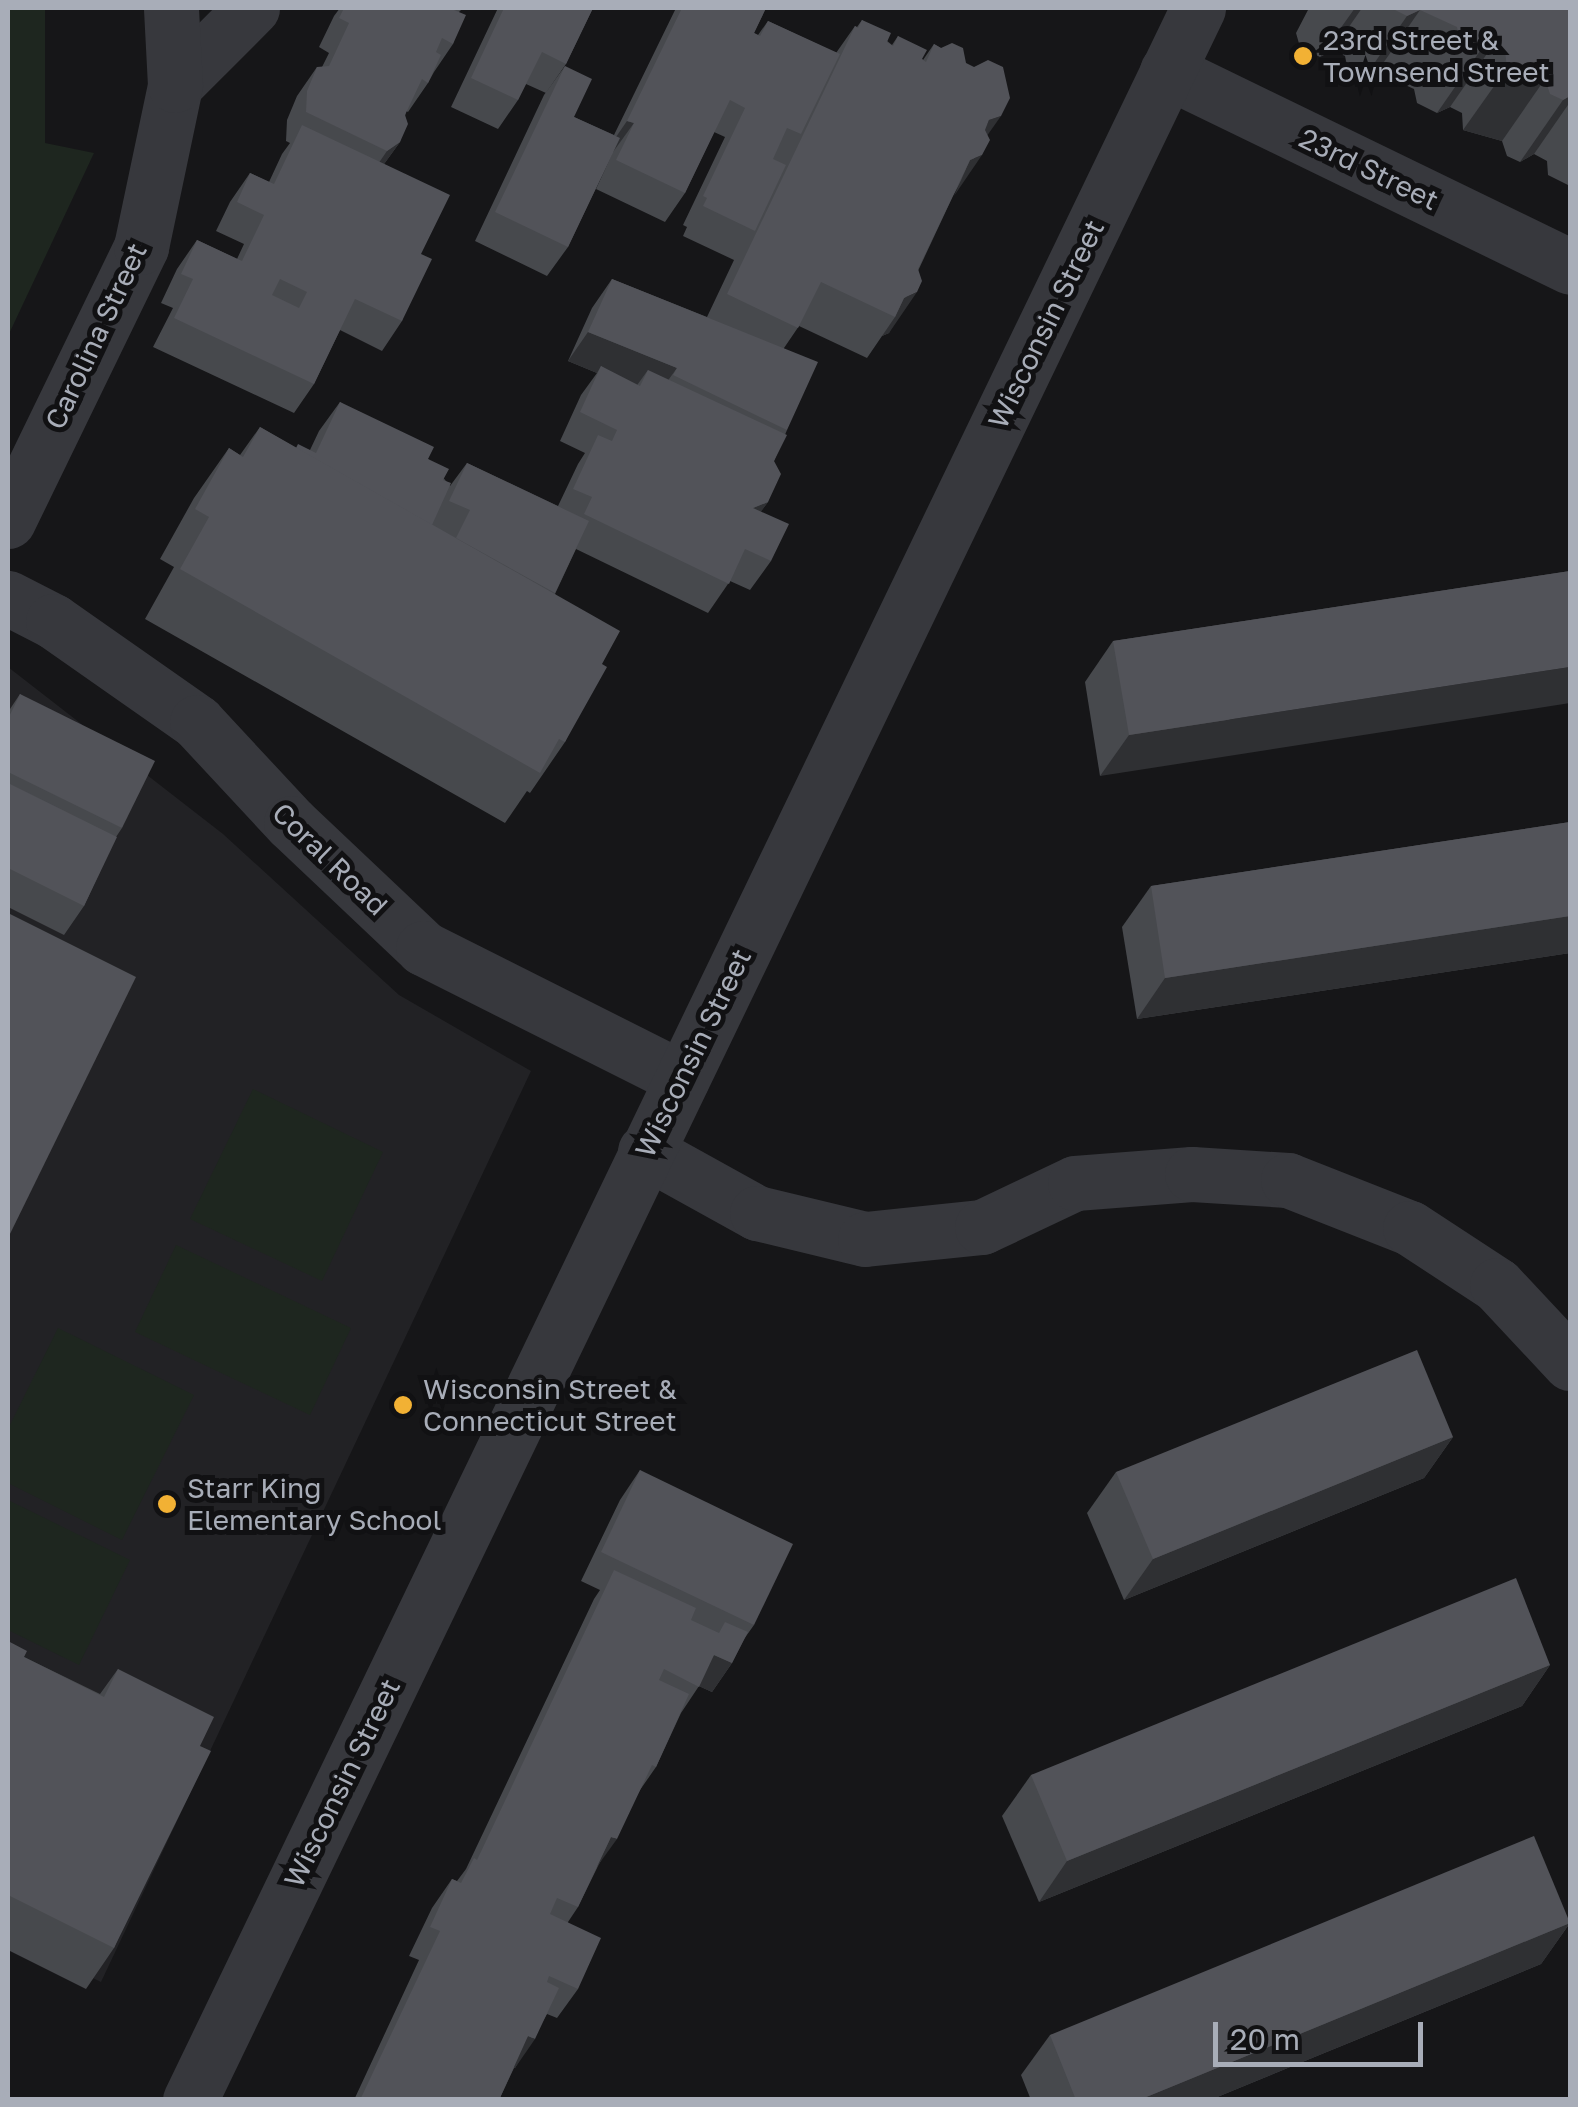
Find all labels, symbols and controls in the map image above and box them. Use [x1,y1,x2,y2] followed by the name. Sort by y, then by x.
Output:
[1323,23,1550,89] place label: 23rd Street & Townsend Street
[1292,45,1314,67] marker: 23rd Street & Townsend Street
[1294,121,1444,217] street label: 23rd Street
[981,214,1111,434] street label: Wisconsin Street
[38,238,154,434] street label: Carolina Street
[266,796,394,922] street label: Coral Road
[628,943,758,1163] street label: Wisconsin Street
[423,1372,677,1438] place label: Wisconsin Street & Connecticut Street
[392,1394,414,1416] marker: Wisconsin Street & Connecticut Street
[187,1471,441,1537] place label: Starr King Elementary School
[156,1493,178,1515] marker: Starr King Elementary School
[277,1673,407,1893] street label: Wisconsin Street
[1218,2002,1428,2064] scale bar
[1230,2021,1300,2057] text: 20 m

